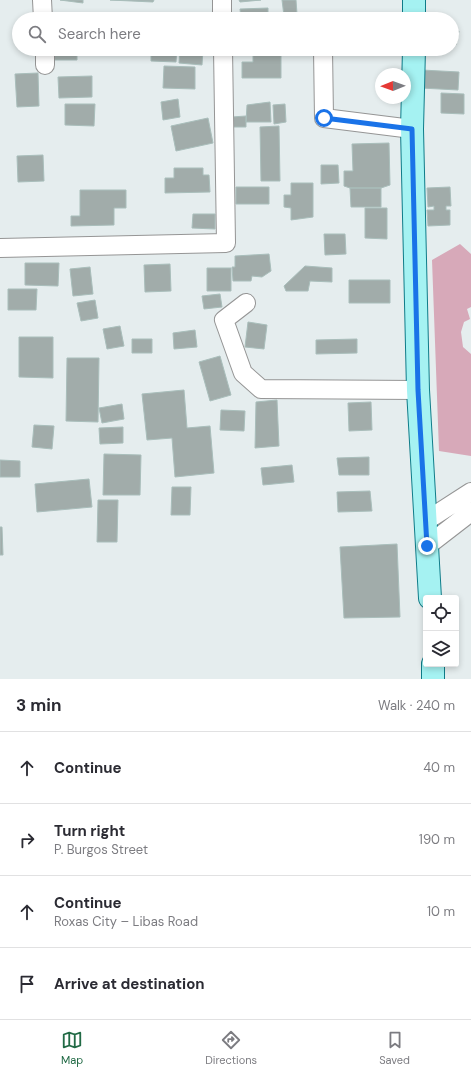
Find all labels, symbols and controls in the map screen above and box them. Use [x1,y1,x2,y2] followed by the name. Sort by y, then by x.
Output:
[12,12,459,56] search box
[26,23,48,45] icon: search
[58,24,141,44] text: Search here
[375,68,411,104] north arrow
[315,109,333,127] route start
[418,537,436,555] route end
[423,595,459,667] map controls
[423,595,459,631] button: locate
[423,631,459,667] button: layers
[16,694,61,716] text: 3 min
[378,697,455,714] text: Walk · 240 m
[16,757,38,779] icon: ahead
[54,758,122,778] text: Continue
[423,759,455,776] text: 40 m
[54,821,125,841] text: Turn right
[16,829,38,851] icon: right
[419,831,455,848] text: 190 m
[54,841,148,858] text: P. Burgos Street
[54,893,122,913] text: Continue
[16,901,38,923] icon: ahead
[427,903,455,920] text: 10 m
[54,913,198,930] text: Roxas City – Libas Road
[16,973,38,995] icon: arrive
[54,974,205,994] text: Arrive at destination
[61,1029,83,1067] tab: Map
[205,1029,257,1067] tab: Directions
[379,1029,410,1067] tab: Saved

